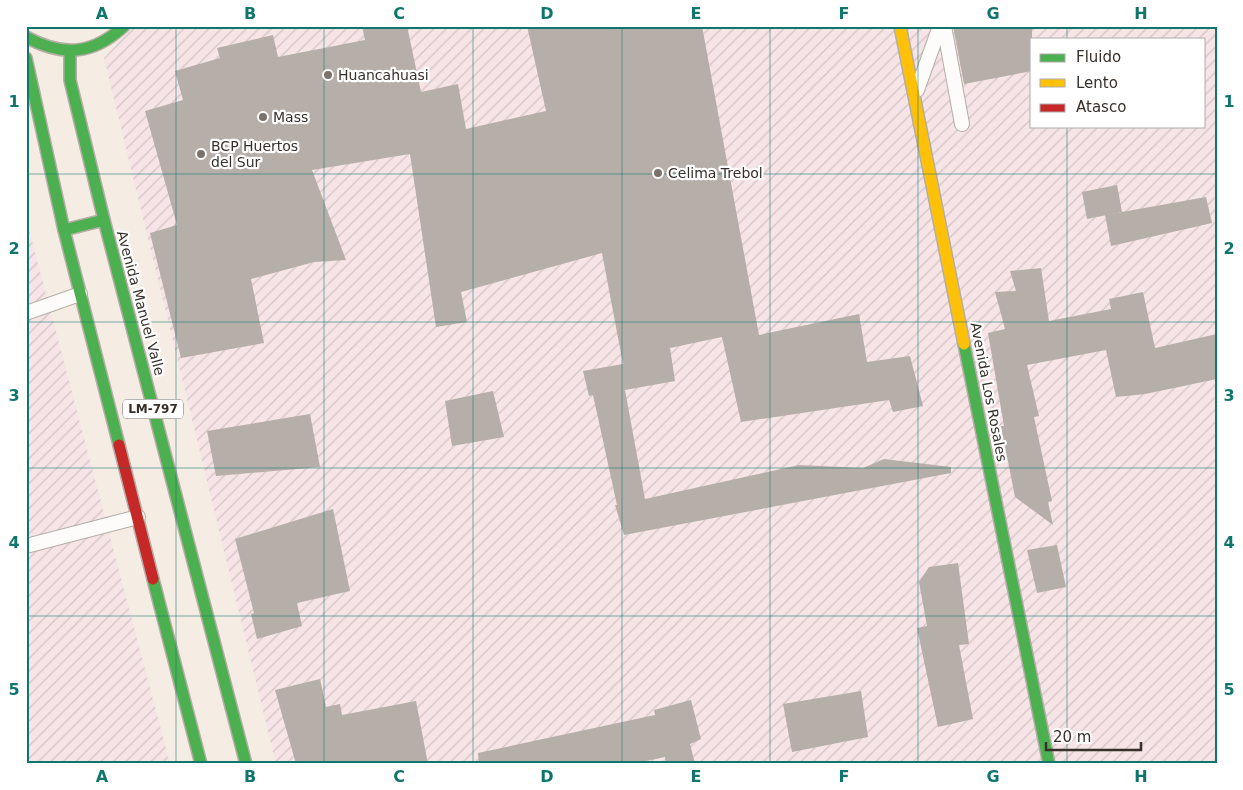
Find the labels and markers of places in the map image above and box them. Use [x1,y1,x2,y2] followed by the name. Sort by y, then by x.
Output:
[338,67,429,83] place label: Huancahuasi
[322,69,334,81] marker: Huancahuasi
[273,109,308,125] place label: Mass
[257,111,269,123] marker: Mass
[211,138,298,170] place label: BCP Huertos del Sur
[195,148,207,160] marker: BCP Huertos del Sur
[668,165,763,181] place label: Celima Trebol
[652,167,664,179] marker: Celima Trebol

